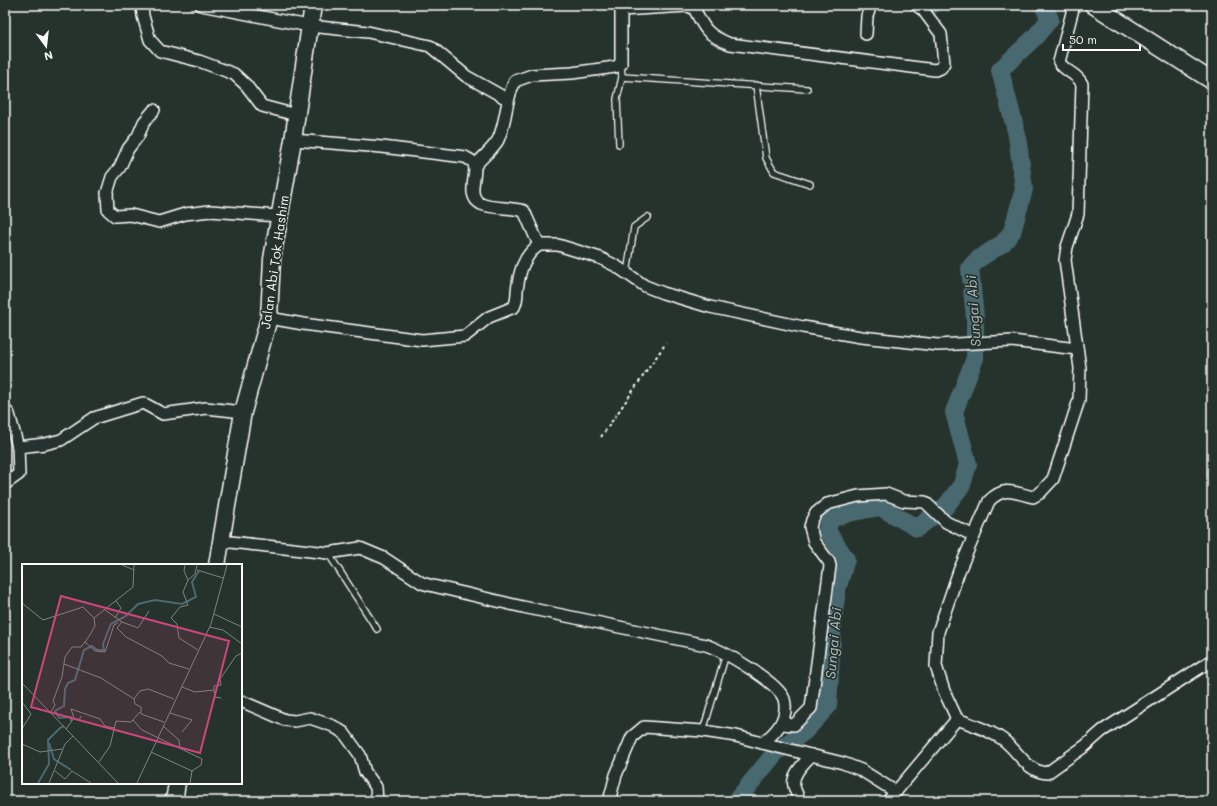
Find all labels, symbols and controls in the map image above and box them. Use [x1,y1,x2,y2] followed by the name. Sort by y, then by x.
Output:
[26,26,66,66] north arrow
[1063,26,1140,52] scale bar
[1069,31,1097,47] text: 50 m
[43,48,55,64] text: N
[256,194,292,330] street label: Jalan Abi Tok Hashim
[961,274,985,347] water label: Sungai Abi
[22,564,242,784] inset map
[820,606,846,680] water label: Sungai Abi

